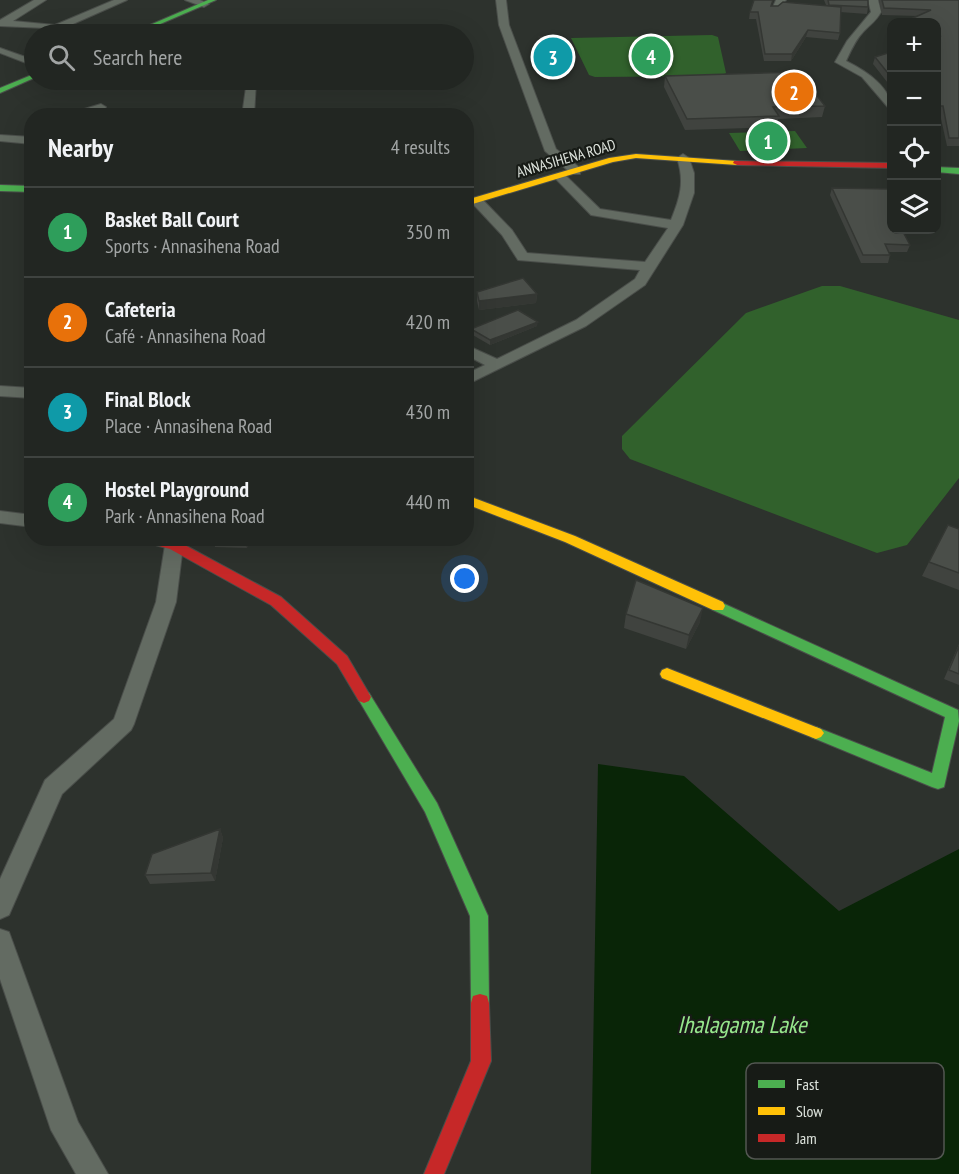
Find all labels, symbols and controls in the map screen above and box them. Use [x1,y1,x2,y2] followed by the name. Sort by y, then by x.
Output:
[887,18,941,234] map controls
[887,18,941,72] button: +
[24,24,474,90] search box
[534,34,572,80] pin: 3
[632,34,670,78] pin: 4
[45,41,78,74] icon: search
[93,43,182,71] text: Search here
[774,70,814,115] pin: 2
[887,72,941,126] button: −
[748,118,788,164] pin: 1
[887,126,941,180] button: locate
[48,131,113,164] text: Nearby
[391,134,450,160] text: 4 results
[514,135,618,181] street label: ANNASIHENA ROAD
[887,180,941,234] button: layers
[105,205,239,233] text: Basket Ball Court
[63,219,72,245] text: 1
[406,219,450,245] text: 350 m
[105,233,280,259] text: Sports · Annasihena Road
[105,295,176,323] text: Cafeteria
[63,309,72,335] text: 2
[406,309,450,335] text: 420 m
[105,323,266,349] text: Café · Annasihena Road
[105,385,191,413] text: Final Block
[63,399,72,425] text: 3
[406,399,450,425] text: 430 m
[105,413,272,439] text: Place · Annasihena Road
[105,475,249,503] text: Hostel Playground
[63,489,72,515] text: 4
[406,489,450,515] text: 440 m
[105,503,265,529] text: Park · Annasihena Road
[450,564,479,593] your location
[677,1009,809,1040] water label: Ihalagama Lake
[746,1063,944,1159] legend
[796,1074,819,1094] text: Fast
[796,1101,823,1121] text: Slow
[795,1128,817,1148] text: Jam

